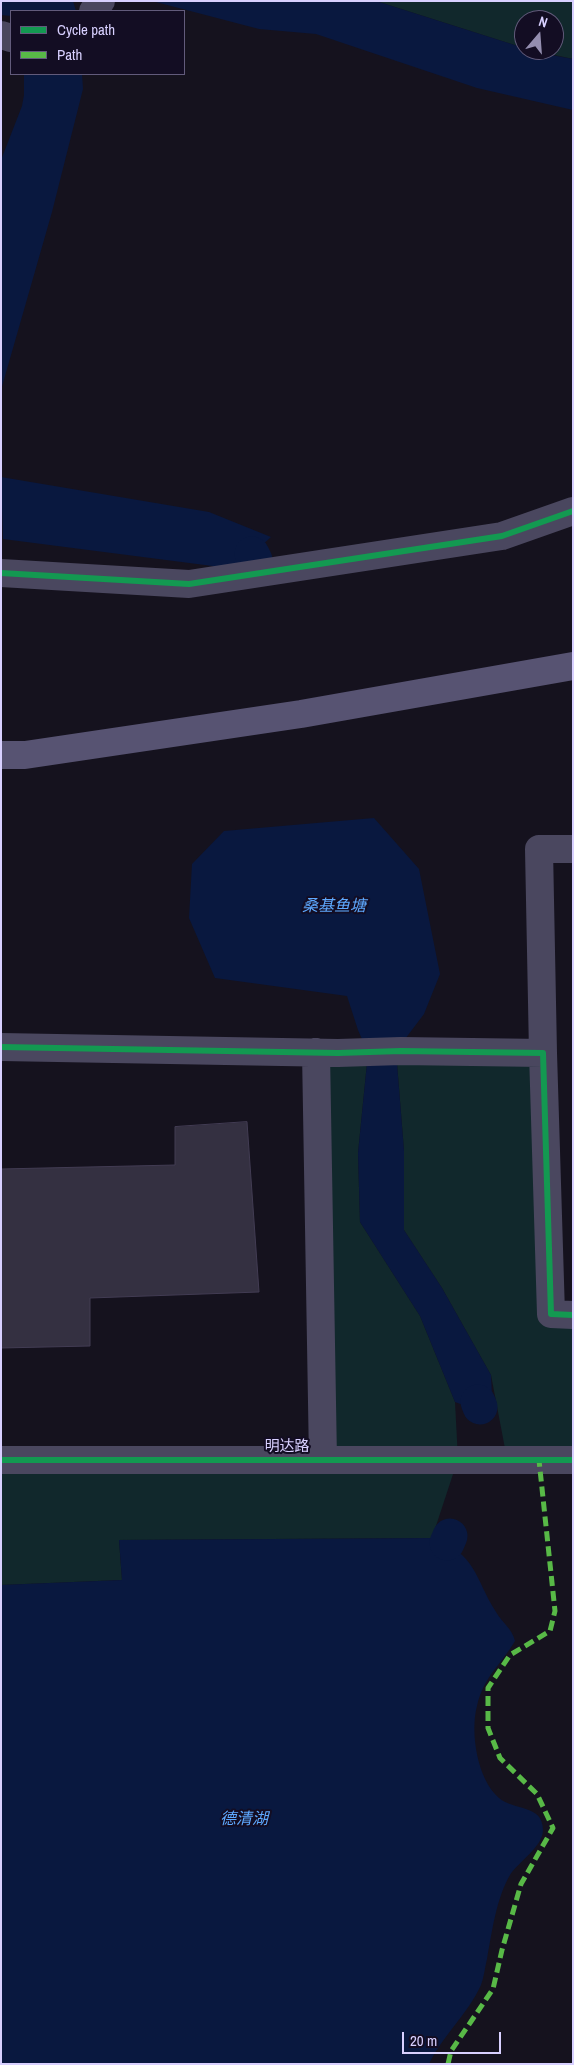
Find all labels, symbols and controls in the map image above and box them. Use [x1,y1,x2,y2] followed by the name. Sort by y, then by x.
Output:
[10,10,185,75] legend
[514,10,564,60] north arrow
[537,12,550,32] text: N
[57,19,115,40] text: Cycle path
[57,44,82,65] text: Path
[302,897,366,917] water label: 桑基鱼塘
[265,1438,309,1456] street label: 明达路
[220,1810,268,1830] water label: 德清湖
[404,2022,503,2054] scale bar
[410,2030,437,2051] text: 20 m

